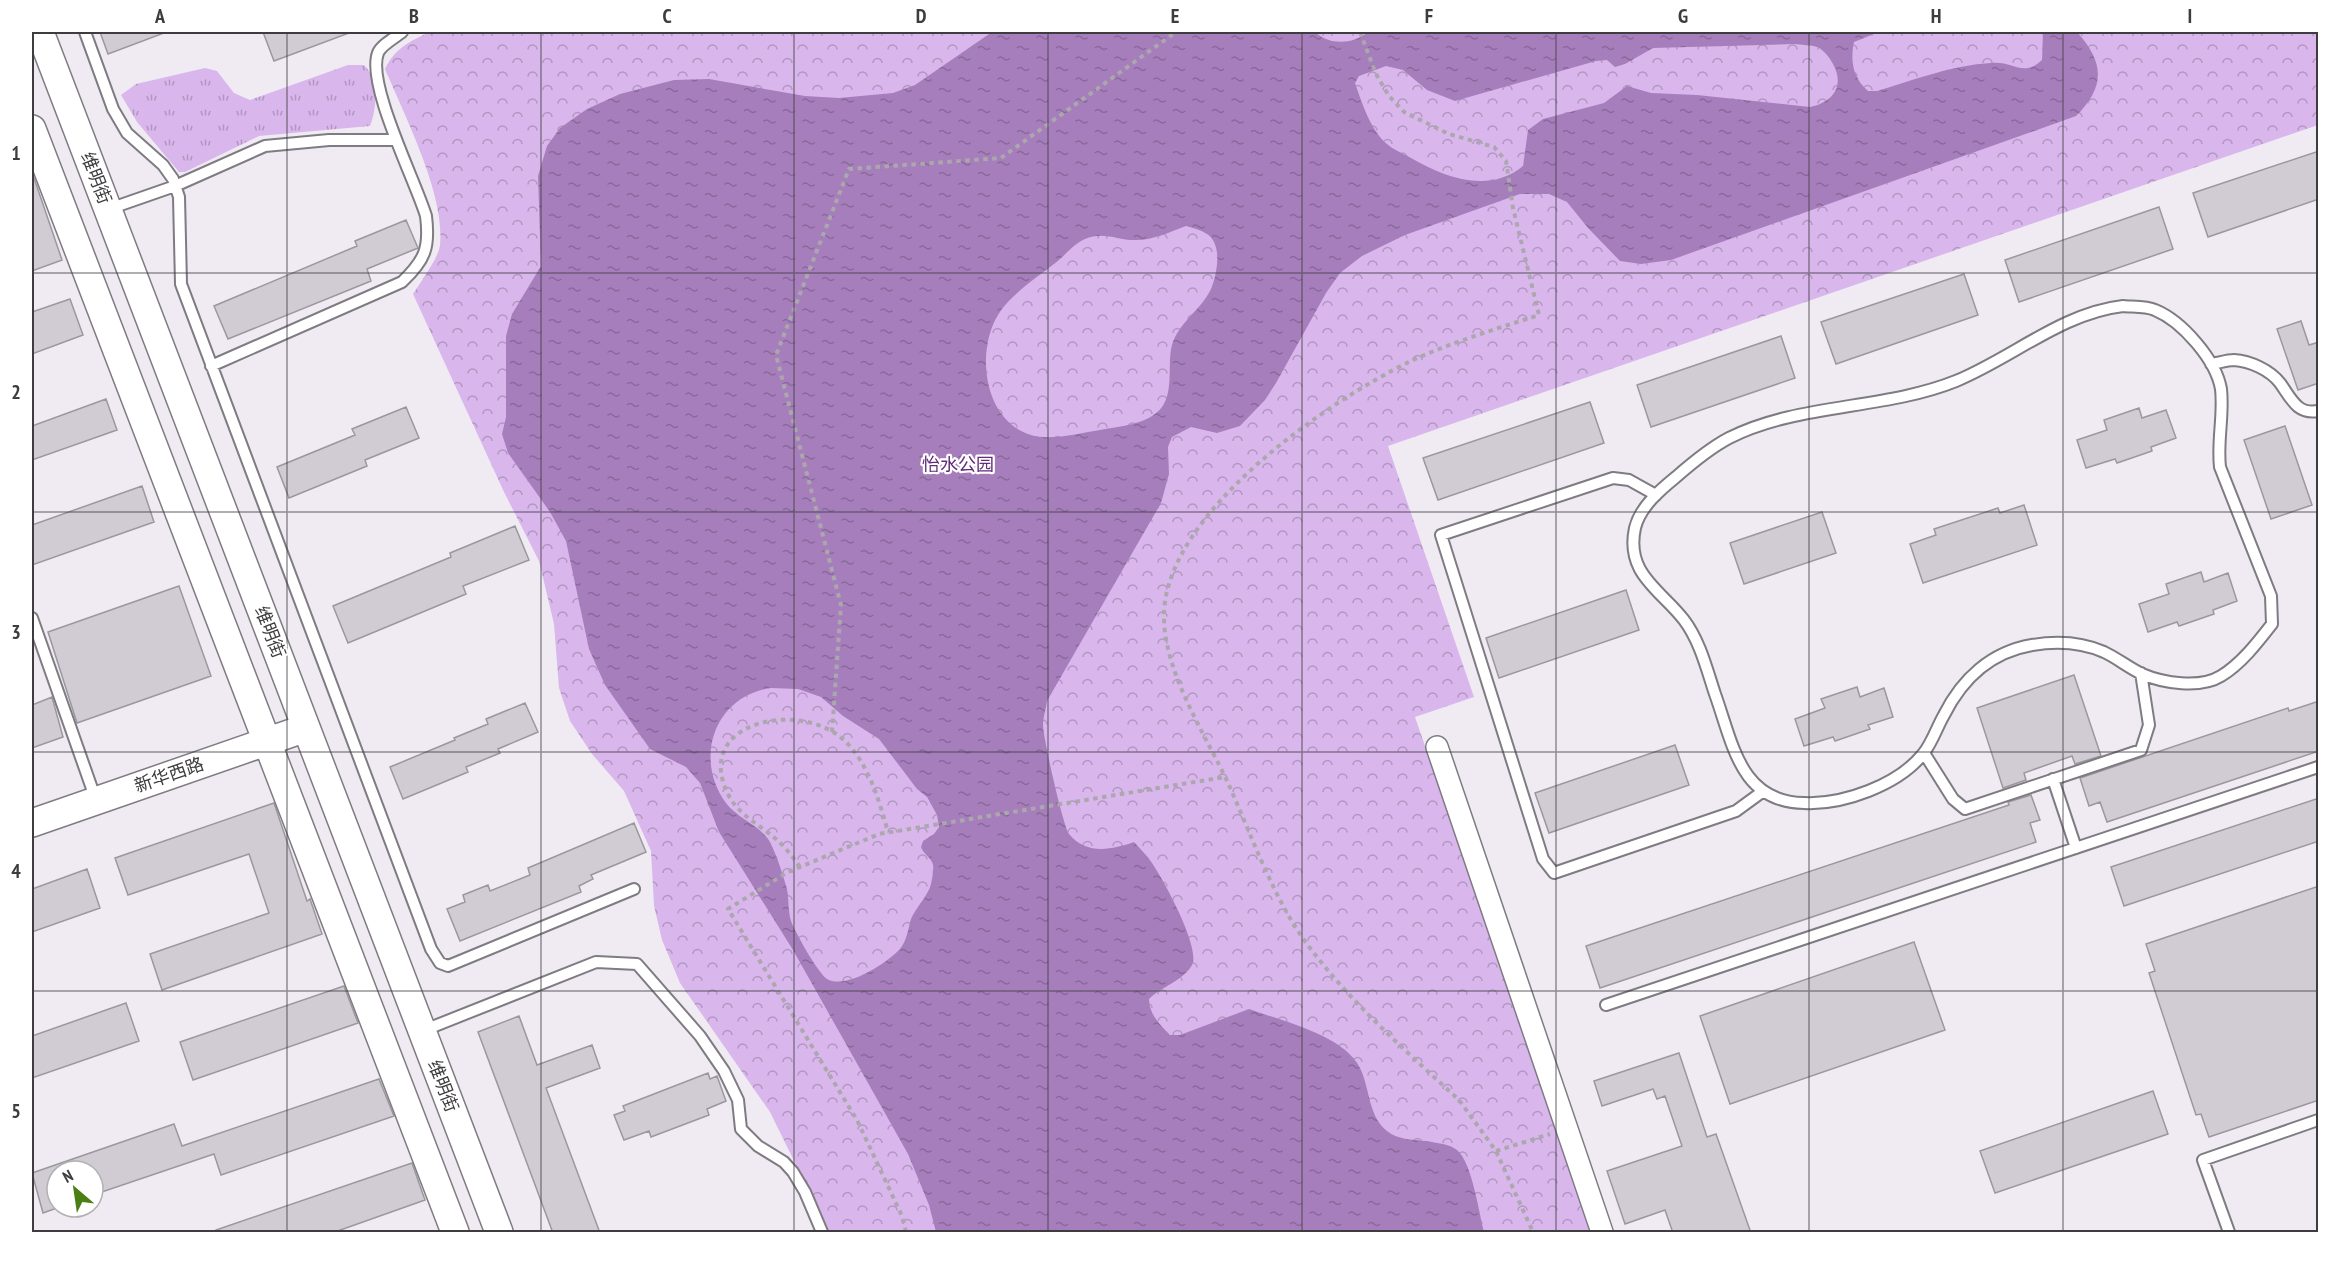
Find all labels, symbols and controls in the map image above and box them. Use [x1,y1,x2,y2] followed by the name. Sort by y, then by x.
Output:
[154,3,166,29] text: A
[409,3,419,29] text: B
[662,3,672,29] text: C
[916,3,927,29] text: D
[1171,3,1179,29] text: E
[1425,3,1433,29] text: F
[1678,3,1688,29] text: G
[1931,3,1941,29] text: H
[2188,3,2192,29] text: I
[11,140,21,166] text: 1
[76,148,117,207] street label: 维明街
[11,379,21,405] text: 2
[922,453,994,476] park label: 怡水公园
[250,602,291,661] street label: 维明街
[11,619,21,645] text: 3
[131,752,207,797] street label: 新华西路
[11,858,21,884] text: 4
[423,1056,464,1115] street label: 维明街
[11,1098,21,1124] text: 5
[45,1159,105,1219] north arrow
[59,1165,76,1187] text: N

